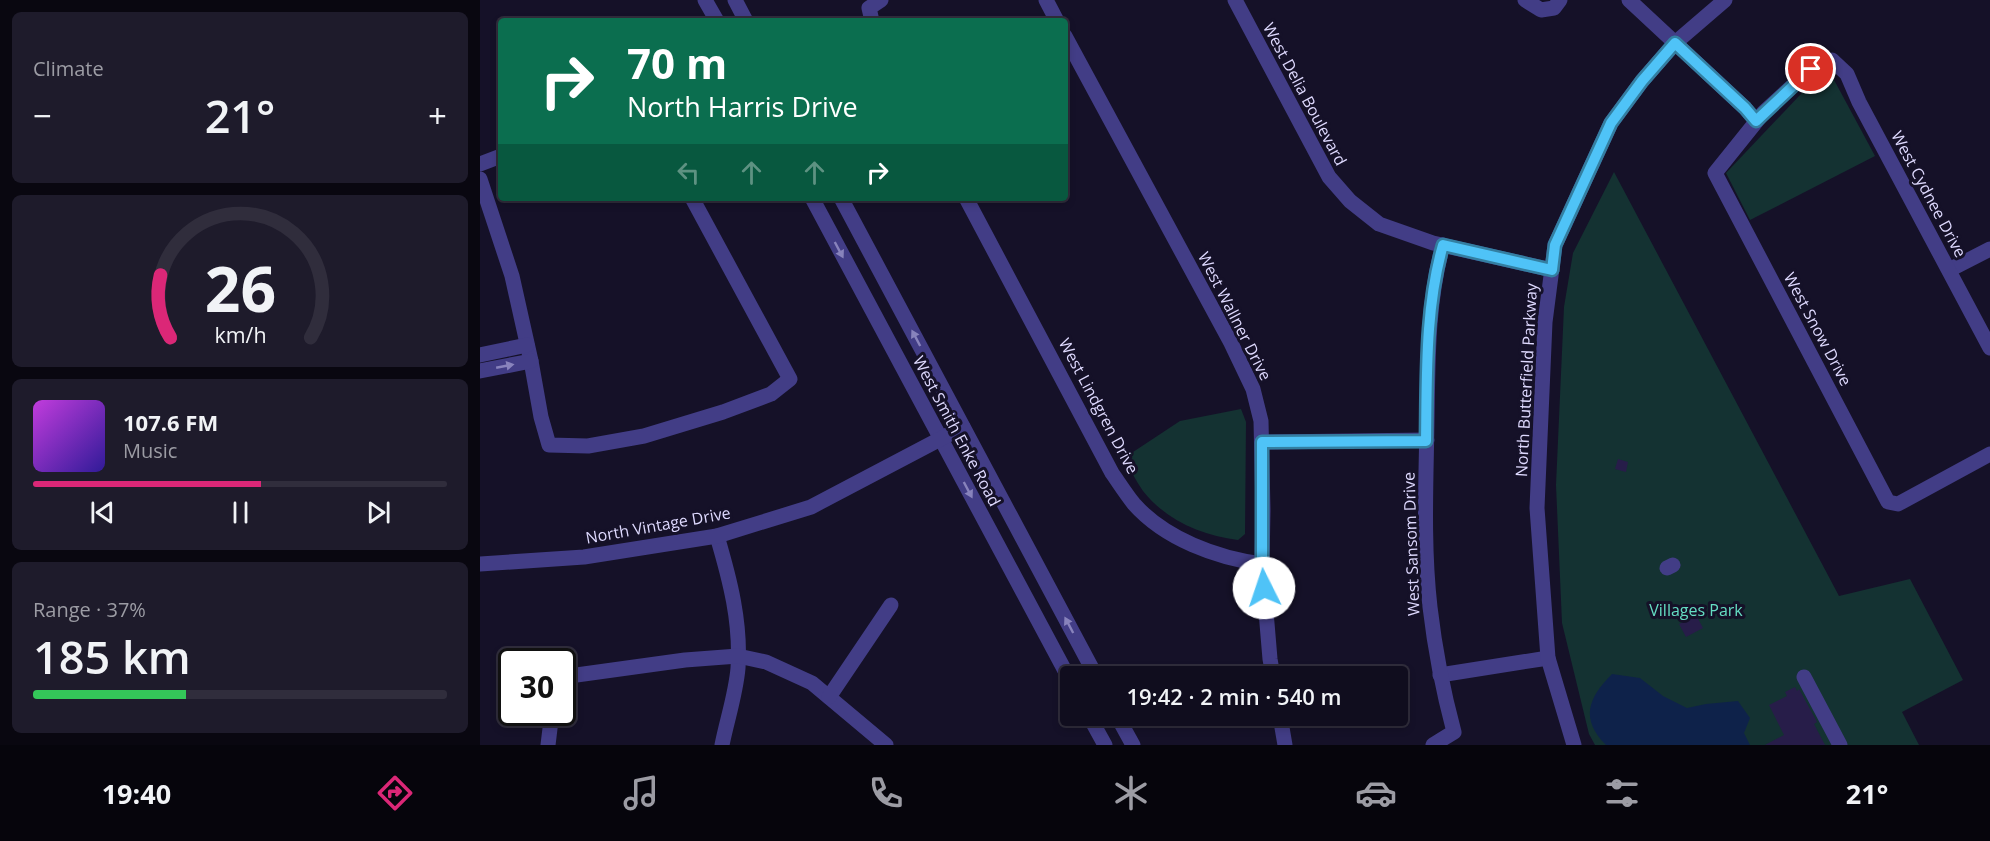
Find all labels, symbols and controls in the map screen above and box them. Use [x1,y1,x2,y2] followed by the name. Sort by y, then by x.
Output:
[1258,19,1352,169] street label: West Delia Boulevard
[627,34,727,91] text: 70 m
[528,42,606,120] icon: right
[1785,43,1836,94] pin
[1794,52,1827,85] icon: arrive
[33,55,104,82] text: Climate
[205,85,275,146] text: 21°
[627,88,858,125] text: North Harris Drive
[33,93,52,138] text: −
[428,93,447,138] text: +
[1886,127,1972,261] street label: West Cydnee Drive
[672,156,705,189] icon: left
[735,156,768,189] icon: ahead
[798,156,831,189] icon: ahead
[861,156,894,189] icon: right
[834,241,844,258] one-way arrow
[204,245,276,330] text: 26
[1193,248,1277,384] street label: West Wallner Drive
[1779,269,1857,389] street label: West Snow Drive
[1510,282,1542,478] street label: North Butterfield Parkway
[214,320,266,349] text: km/h
[911,329,921,346] one-way arrow
[1054,334,1144,478] street label: West Lindgren Drive
[908,352,1006,510] street label: West Smith Enke Road
[496,361,515,370] one-way arrow
[123,407,218,437] text: 107.6 FM
[123,437,177,464] text: Music
[1397,472,1425,616] street label: West Sansom Drive
[963,482,973,499] one-way arrow
[86,496,119,529] icon: previous
[224,496,257,529] icon: pause
[362,496,395,529] icon: next
[584,501,732,549] street label: North Vintage Drive
[1232,556,1296,620] position arrow
[33,596,146,623] text: Range · 37%
[1649,599,1743,621] park label: Villages Park
[1064,616,1074,633] one-way arrow
[33,626,191,687] text: 185 km
[498,648,576,726] speed limit sign: 30
[1126,681,1342,711] text: 19:42 · 2 min · 540 m
[374,772,416,814] icon: directions
[620,772,662,814] icon: music
[865,772,907,814] icon: phone
[1110,772,1152,814] icon: climate
[1355,772,1397,814] icon: car
[1601,772,1643,814] icon: filters
[102,775,171,812] text: 19:40
[1846,775,1888,812] text: 21°

